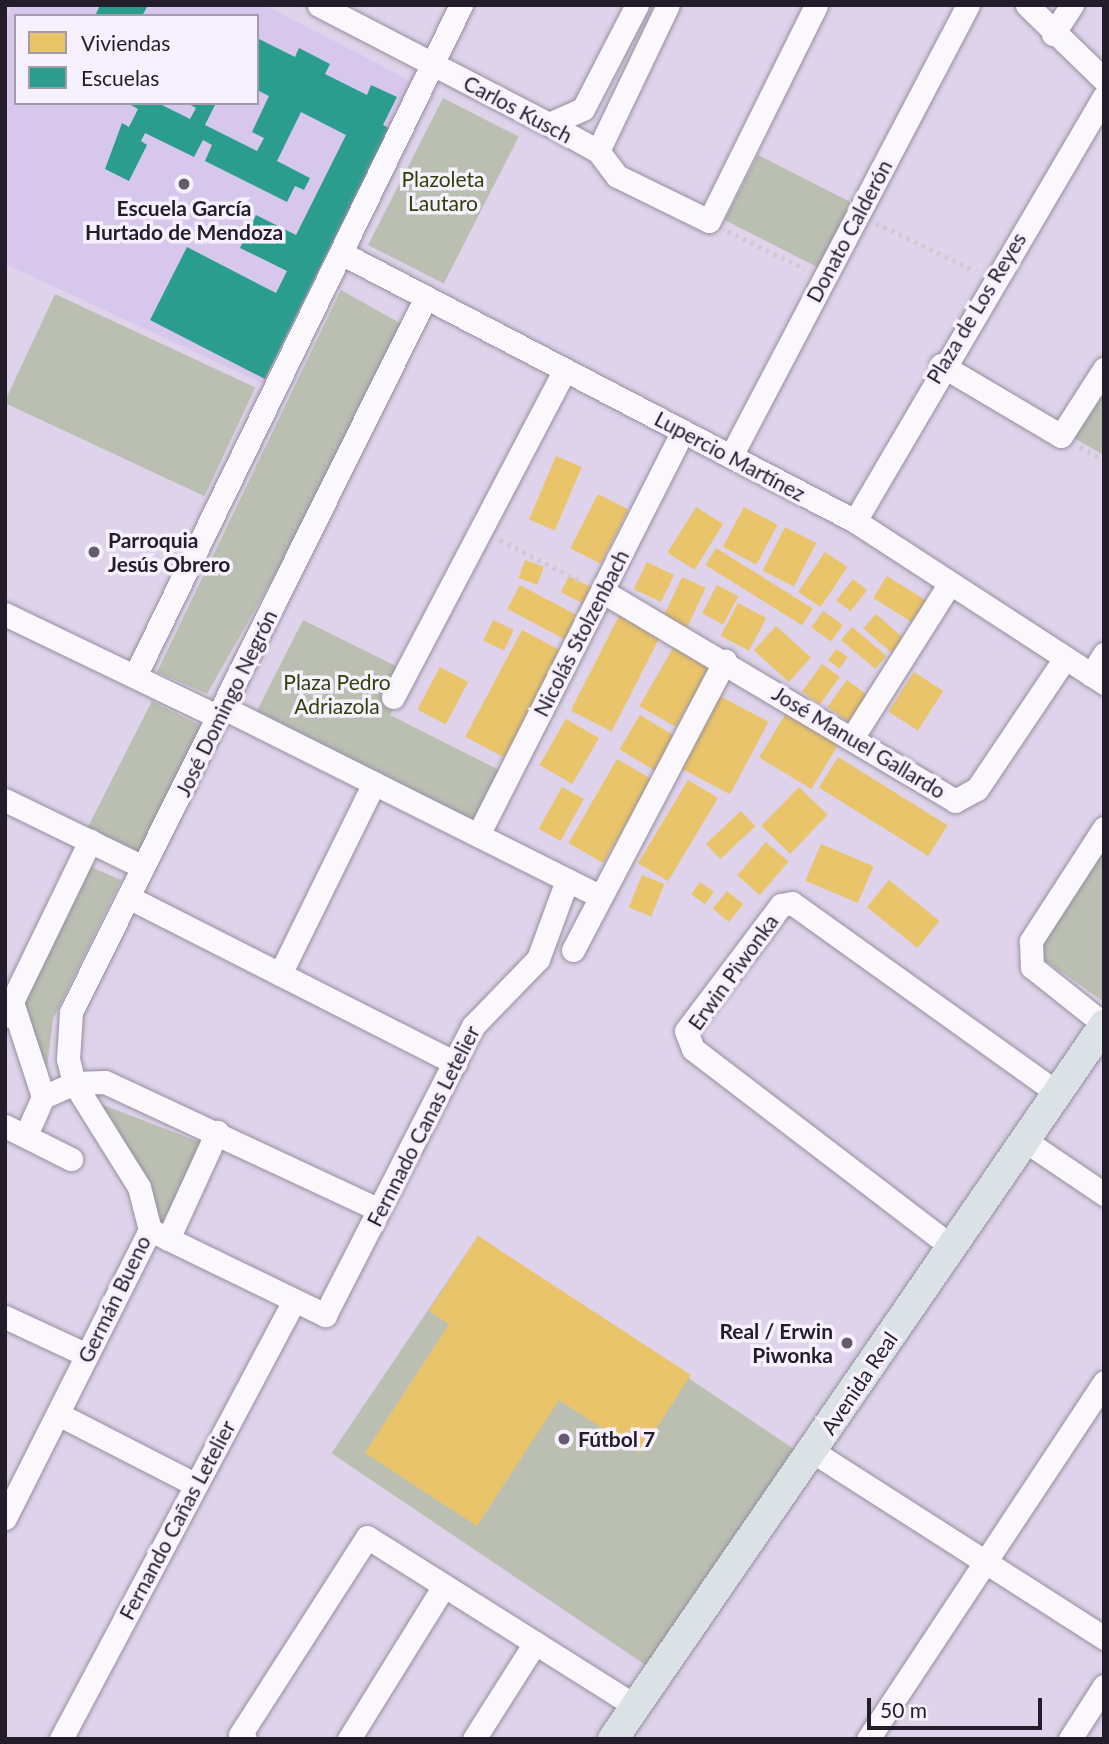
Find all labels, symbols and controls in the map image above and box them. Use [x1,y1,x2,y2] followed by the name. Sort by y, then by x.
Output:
[14,14,259,105] legend
[81,30,170,55] text: Viviendas
[81,65,159,90] text: Escuelas
[459,70,577,148] street label: Carlos Kusch
[801,156,897,306] street label: Donato Calderón
[401,166,485,216] park label: Plazoleta Lautaro
[176,176,192,192] marker: Escuela García Hurtado de Mendoza
[85,195,283,245] place label: Escuela García Hurtado de Mendoza
[921,228,1031,388] street label: Plaza de Los Reyes
[650,406,810,506] street label: Lupercio Martínez
[108,527,230,577] place label: Parroquia Jesús Obrero
[86,544,102,560] marker: Parroquia Jesús Obrero
[528,545,634,721] street label: Nicolás Stolzenbach
[170,606,282,800] street label: José Domingo Negrón
[283,669,391,719] park label: Plaza Pedro Adriazola
[768,680,950,804] street label: José Manuel Gallardo
[683,909,783,1035] street label: Erwin Piwonka
[361,1021,485,1231] street label: Fernnado Canas Letelier
[72,1231,156,1367] street label: Germán Bueno
[719,1318,833,1368] place label: Real / Erwin Piwonka
[815,1327,903,1439] street label: Avenida Real
[839,1335,855,1351] marker: Real / Erwin Piwonka
[114,1416,240,1624] street label: Fernando Cañas Letelier
[578,1426,655,1452] place label: Fútbol 7
[556,1431,572,1447] marker: Fútbol 7
[871,1684,1046,1728] scale bar
[880,1697,927,1722] text: 50 m

